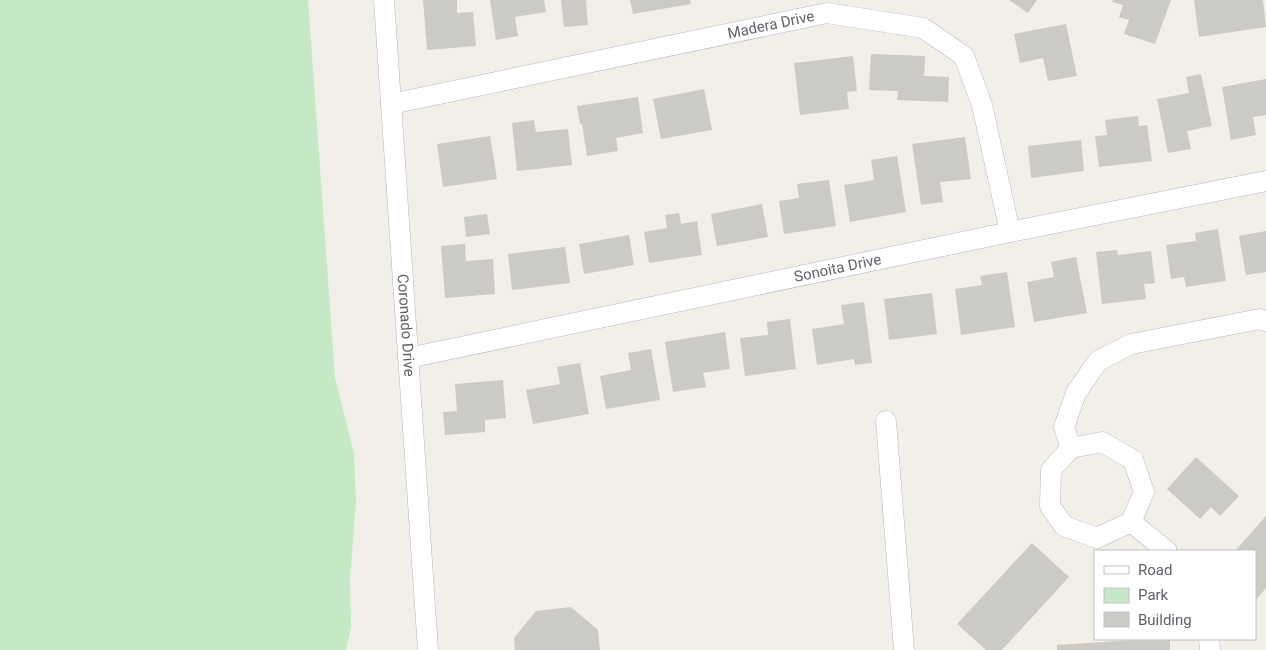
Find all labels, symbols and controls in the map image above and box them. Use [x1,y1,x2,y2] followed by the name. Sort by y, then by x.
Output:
[726,7,816,43] street label: Madera Drive
[793,250,883,286] street label: Sonoita Drive
[394,273,418,377] street label: Coronado Drive
[1094,550,1256,640] legend
[1138,561,1172,579] text: Road
[1138,586,1169,604] text: Park
[1138,611,1192,629] text: Building

